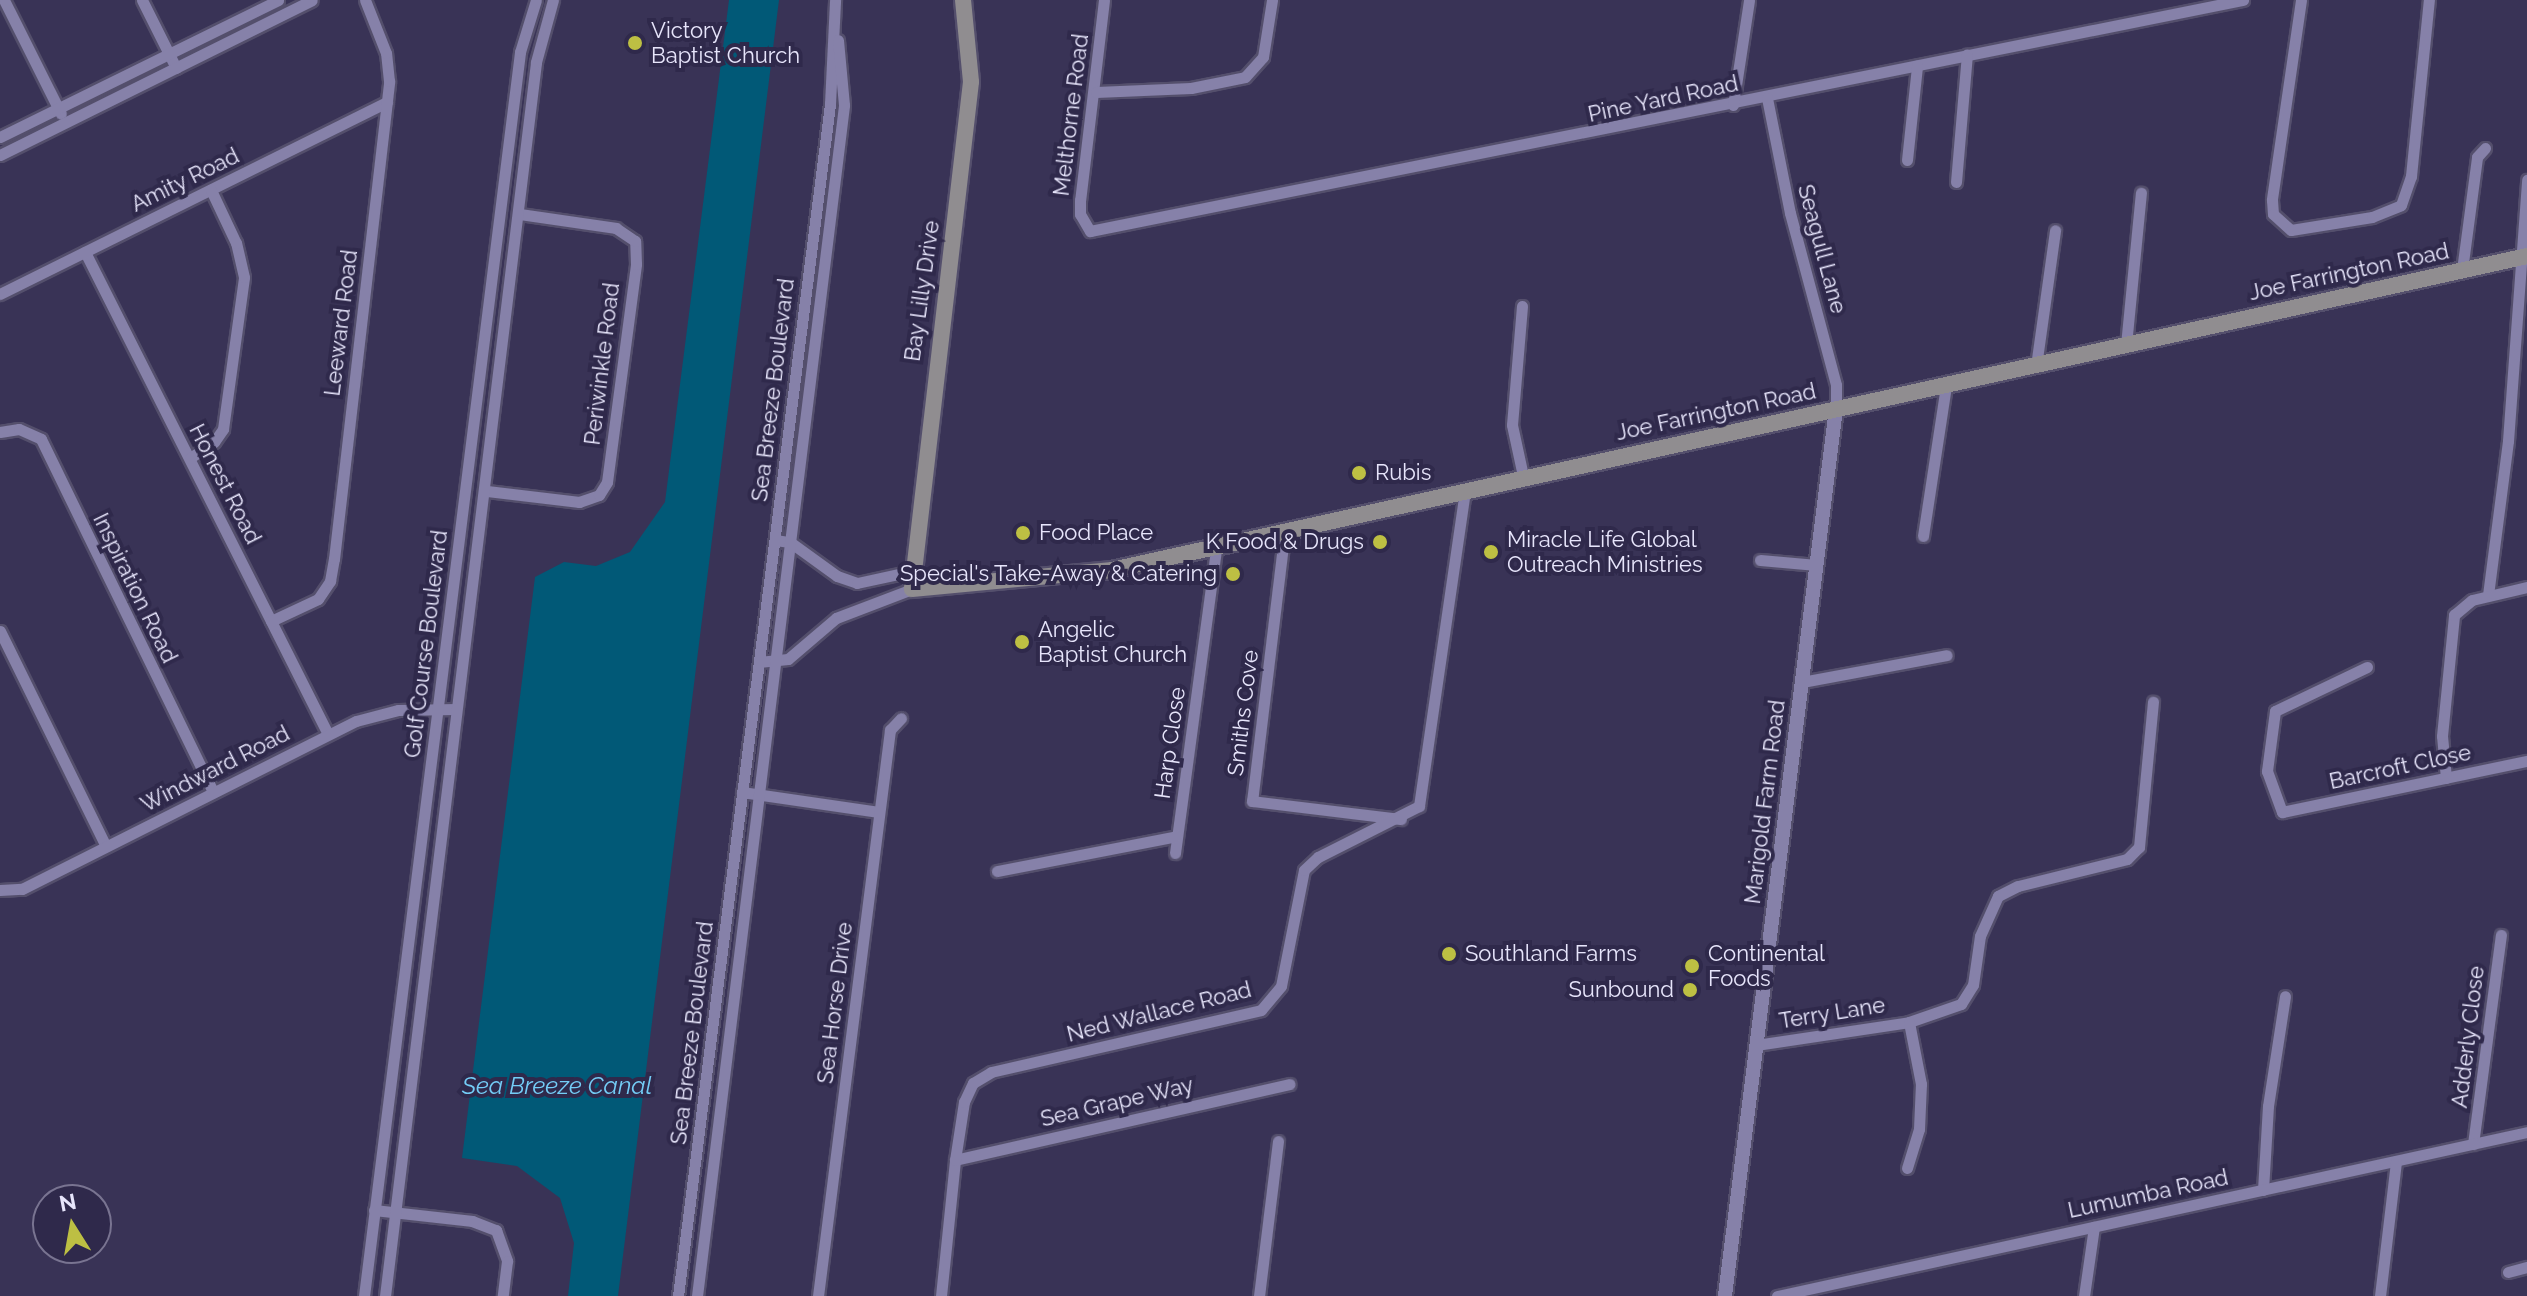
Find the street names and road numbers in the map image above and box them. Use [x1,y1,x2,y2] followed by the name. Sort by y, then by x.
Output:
[1048,32,1094,198] street label: Melthorne Road
[1585,70,1741,128] street label: Pine Yard Road
[126,142,244,218] street label: Amity Road
[1792,181,1852,317] street label: Seagull Lane
[899,218,945,364] street label: Bay Lilly Drive
[2247,238,2451,306] street label: Joe Farrington Road
[319,248,363,398] street label: Leeward Road
[746,277,800,503] street label: Sea Breeze Boulevard
[579,281,625,447] street label: Periwinkle Road
[1614,378,1818,446] street label: Joe Farrington Road
[183,420,267,548] street label: Honest Road
[87,509,183,667] street label: Inspiration Road
[399,528,453,760] street label: Golf Course Boulevard
[1222,648,1264,778] street label: Smiths Cove
[1149,685,1191,801] street label: Harp Close
[1739,698,1791,906] street label: Marigold Farm Road
[136,720,294,818] street label: Windward Road
[2327,739,2473,795] street label: Barcroft Close
[665,920,719,1146] street label: Sea Breeze Boulevard
[812,921,858,1085] street label: Sea Horse Drive
[2446,964,2490,1110] street label: Adderly Close
[1064,976,1254,1048] street label: Ned Wallace Road
[1777,992,1887,1034] street label: Terry Lane
[1038,1072,1196,1132] street label: Sea Grape Way
[2065,1164,2231,1224] street label: Lumumba Road

